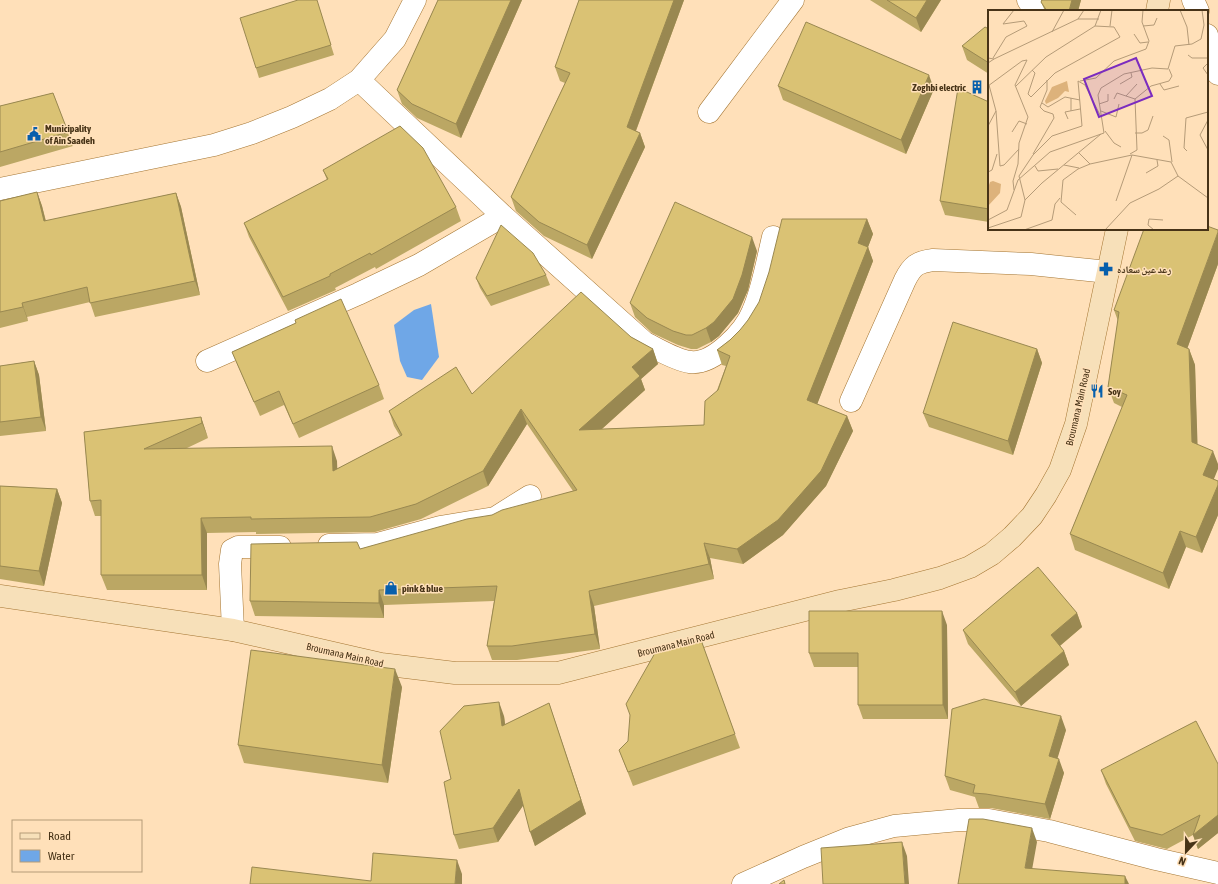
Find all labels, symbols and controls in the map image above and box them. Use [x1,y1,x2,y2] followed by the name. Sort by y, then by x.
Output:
[988,10,1208,230] inset map
[969,79,985,95] building icon: Zoghbi electric
[912,82,966,93] place label: Zoghbi electric
[45,123,95,146] place label: Municipality of Ain Saadeh
[26,126,42,142] public building icon: Municipality of Ain Saadeh
[1098,261,1114,277] pharmacy icon: رعد عين سعاده
[1117,264,1171,276] place label: رعد عين سعاده
[1064,367,1092,447] street label: Broumana Main Road
[1089,383,1105,399] restaurant icon: Soy
[1108,386,1122,397] place label: Soy
[383,580,399,596] shop icon: pink & blue
[402,583,443,594] place label: pink & blue
[636,629,716,659] street label: Broumana Main Road
[305,641,385,669] street label: Broumana Main Road
[12,820,142,872] legend
[48,829,71,843] text: Road
[1166,832,1206,872] north arrow
[48,849,75,863] text: Water
[1177,854,1188,868] text: N

